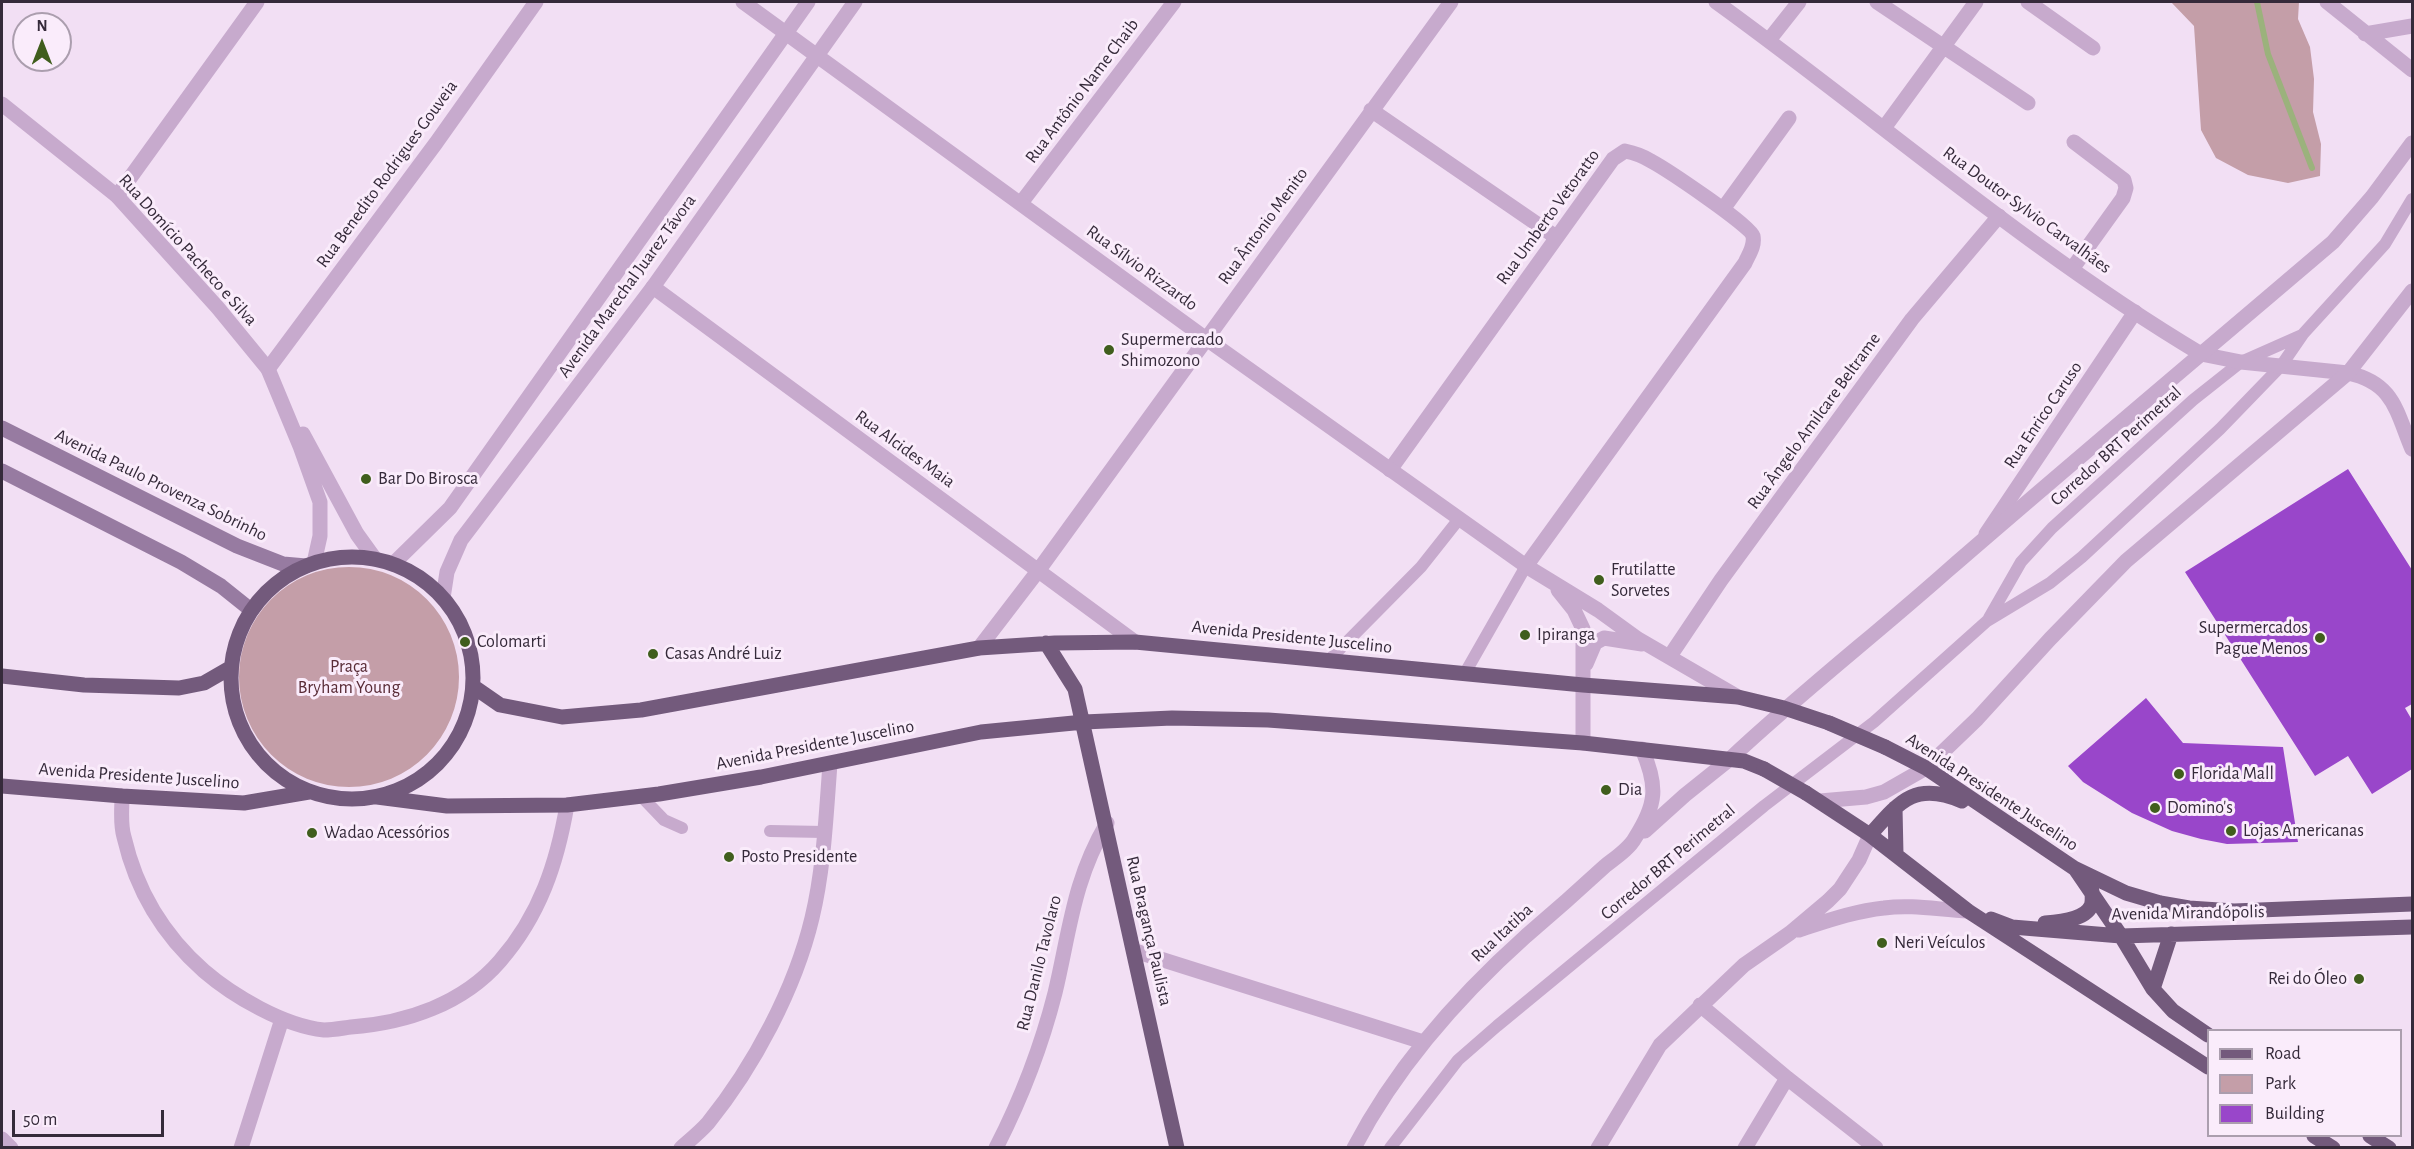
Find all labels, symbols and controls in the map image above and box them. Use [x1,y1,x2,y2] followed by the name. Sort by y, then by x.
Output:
[12,12,72,72] north arrow
[1021,14,1143,168] street label: Rua Antônio Name Chaib
[36,18,48,34] text: N
[312,76,462,272] street label: Rua Benedito Rodrigues Gouveia
[1939,142,2115,278] street label: Rua Doutor Sylvio Carvalhães
[1492,145,1604,289] street label: Rua Umberto Vetoratto
[1213,163,1313,289] street label: Rua Ântonio Menito
[114,170,262,330] street label: Rua Domício Pacheco e Silva
[553,190,701,382] street label: Avenida Marechal Juarez Távora
[1082,220,1202,316] street label: Rua Sílvio Rizzardo
[1121,329,1224,372] place label: Supermercado Shimozono
[1743,329,1885,513] street label: Rua Ângelo Amilcare Beltrame
[1102,343,1116,357] marker: Supermercado Shimozono
[1999,357,2087,473] street label: Rua Enrico Caruso
[2046,381,2186,511] street label: Corredor BRT Perimetral
[851,405,959,493] street label: Rua Alcides Maia
[51,424,271,546] street label: Avenida Paulo Provenza Sobrinho
[378,468,478,490] place label: Bar Do Birosca
[359,472,373,486] marker: Bar Do Birosca
[1611,559,1676,602] place label: Frutilatte Sorvetes
[1592,573,1606,587] marker: Frutilatte Sorvetes
[1191,616,1393,658] street label: Avenida Presidente Juscelino
[2199,617,2308,660] place label: Supermercados Pague Menos
[1537,624,1595,646] place label: Ipiranga
[1518,628,1532,642] marker: Ipiranga
[477,631,546,653] place label: Colomarti
[2313,631,2327,645] marker: Supermercados Pague Menos
[458,635,472,649] marker: Colomarti
[665,643,782,665] place label: Casas André Luiz
[646,647,660,661] marker: Casas André Luiz
[298,656,400,698] park label: Praça Bryham Young
[714,715,916,775] street label: Avenida Presidente Juscelino
[1902,728,2082,856] street label: Avenida Presidente Juscelino
[38,758,240,794] street label: Avenida Presidente Juscelino
[2191,763,2274,785] place label: Florida Mall
[2172,767,2186,781] marker: Florida Mall
[1618,779,1642,801] place label: Dia
[1599,783,1613,797] marker: Dia
[2167,797,2233,819] place label: Domino's
[1596,799,1740,925] street label: Corredor BRT Perimetral
[2148,801,2162,815] marker: Domino's
[2243,820,2364,842] place label: Lojas Americanas
[324,822,450,844] place label: Wadao Acessórios
[2224,824,2238,838] marker: Lojas Americanas
[305,826,319,840] marker: Wadao Acessórios
[741,846,857,868] place label: Posto Presidente
[722,850,736,864] marker: Posto Presidente
[1121,854,1177,1008] street label: Rua Bragança Paulista
[1012,893,1066,1033] street label: Rua Danilo Tavolaro
[1467,899,1537,967] street label: Rua Itatiba
[2111,901,2265,925] street label: Avenida Mirandópolis
[1894,932,1985,954] place label: Neri Veículos
[1875,936,1889,950] marker: Neri Veículos
[2268,968,2347,990] place label: Rei do Óleo
[2352,972,2366,986] marker: Rei do Óleo
[2207,1029,2402,1137] legend
[2265,1045,2301,1063] text: Road
[2265,1075,2296,1093] text: Park
[15,1098,166,1136] scale bar
[2265,1105,2324,1123] text: Building
[23,1111,57,1129] text: 50 m

